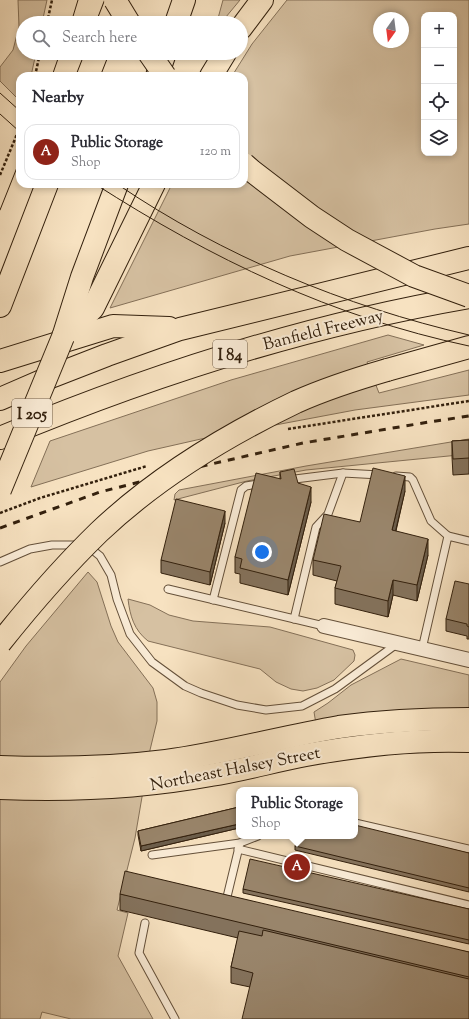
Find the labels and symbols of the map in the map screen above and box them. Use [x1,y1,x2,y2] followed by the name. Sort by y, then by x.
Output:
[373,12,409,48] north arrow
[261,304,387,358] street label: Banfield Freeway
[213,340,247,368] road number: I 84
[12,399,52,427] road number: I 205
[252,542,272,562] your location
[148,742,323,798] street label: Northeast Halsey Street
[284,852,310,882] pin: A

